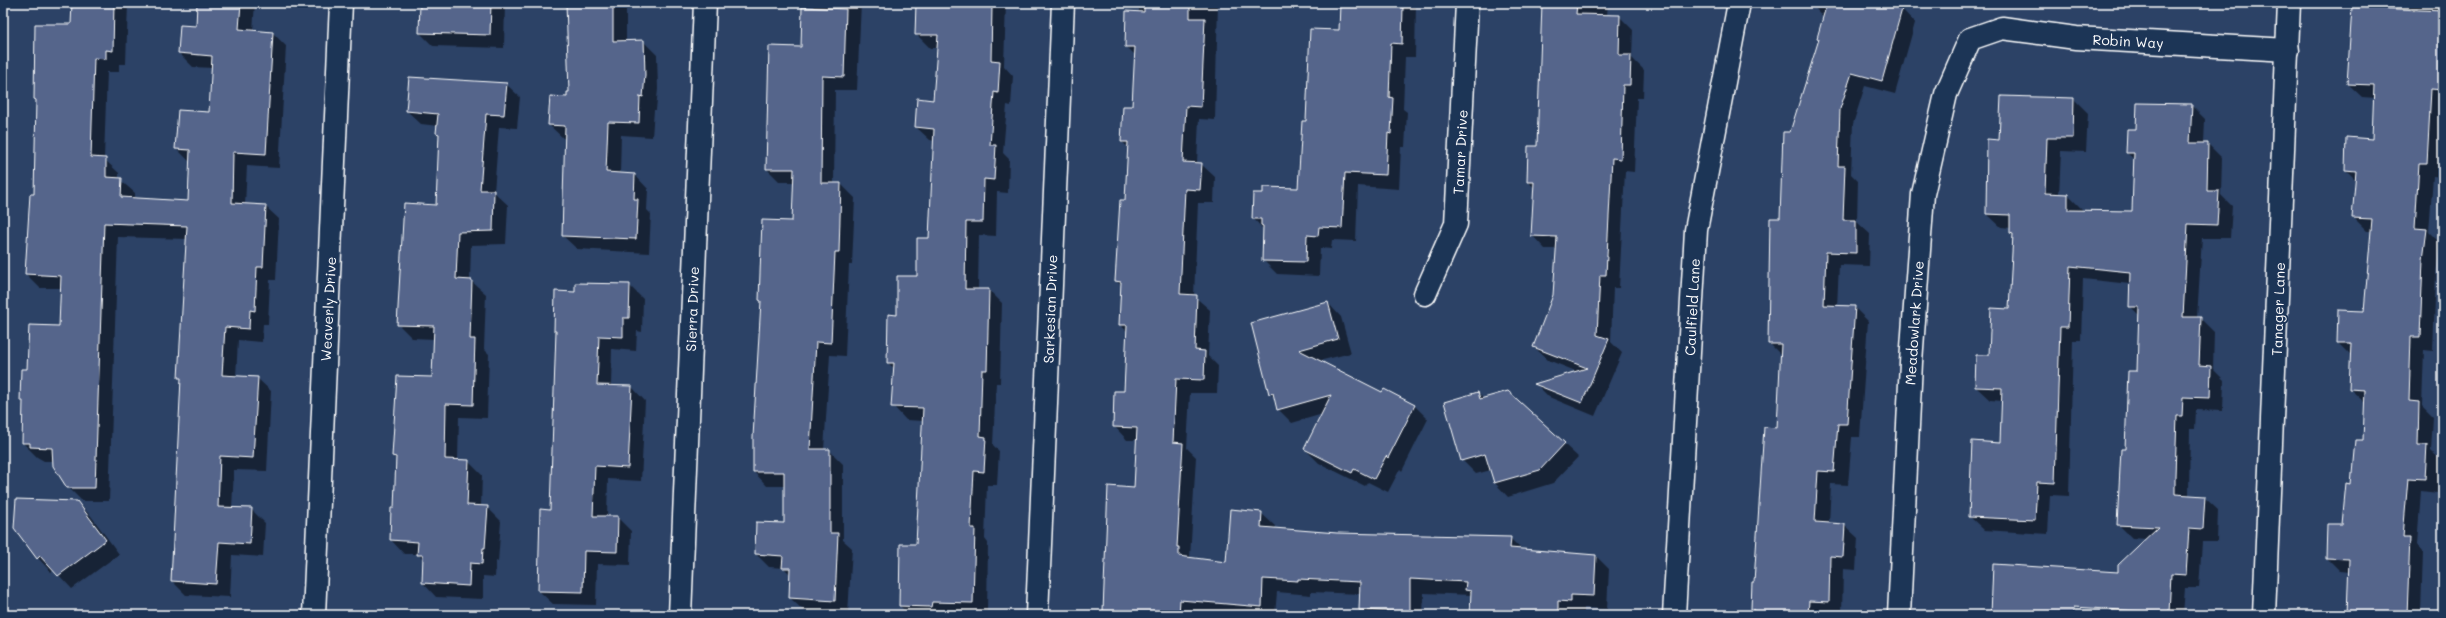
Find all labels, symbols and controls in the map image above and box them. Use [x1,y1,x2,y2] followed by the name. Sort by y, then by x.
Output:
[2092,30,2164,52] street label: Robin Way
[1448,109,1472,195] street label: Tamar Drive
[1039,254,1061,364] street label: Sarkesian Drive
[316,256,340,362] street label: Weaverly Drive
[1680,258,1704,356] street label: Caulfield Lane
[1900,260,1928,386] street label: Meadowlark Drive
[2267,262,2289,356] street label: Tanager Lane
[681,266,703,352] street label: Sierra Drive

